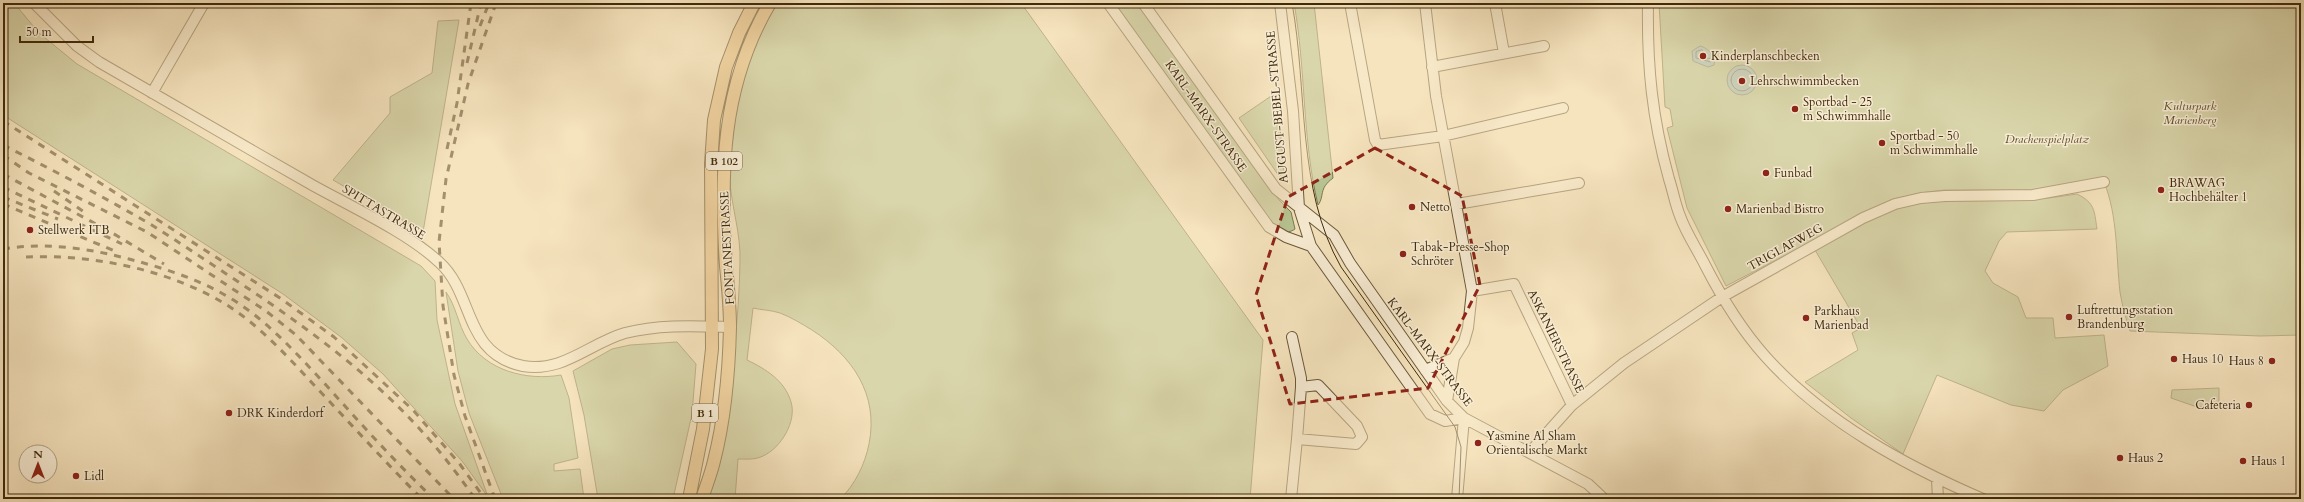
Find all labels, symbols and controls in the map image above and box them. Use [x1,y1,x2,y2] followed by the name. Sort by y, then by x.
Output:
[20,18,93,44] scale bar
[26,24,53,40] text: 50 m
[1262,30,1292,184] street label: AUGUST-BEBEL-STRASSE
[1711,48,1820,64] place label: Kinderplanschbecken
[1698,51,1708,61] marker: Kinderplanschbecken
[1161,57,1251,175] street label: KARL-MARX-STRASSE
[1750,73,1859,89] place label: Lehrschwimmbecken
[1737,76,1747,86] marker: Lehrschwimmbecken
[1803,94,1891,124] place label: Sportbad - 25 m Schwimmhalle
[2163,98,2217,128] park label: Kulturpark Marienberg
[1790,104,1800,114] marker: Sportbad - 25 m Schwimmhalle
[1890,128,1978,158] place label: Sportbad - 50 m Schwimmhalle
[2005,131,2089,147] park label: Drachenspielplatz
[1877,138,1887,148] marker: Sportbad - 50 m Schwimmhalle
[706,152,742,170] road number: B 102
[1774,165,1813,181] place label: Funbad
[1761,168,1771,178] marker: Funbad
[2169,175,2247,205] place label: BRAWAG Hochbehälter 1
[339,181,429,243] street label: SPITTASTRASSE
[2156,185,2166,195] marker: BRAWAG Hochbehälter 1
[716,191,738,305] street label: FONTANESTRASSE
[1420,199,1450,215] place label: Netto
[1736,201,1824,217] place label: Marienbad Bistro
[1407,202,1417,212] marker: Netto
[1723,204,1733,214] marker: Marienbad Bistro
[1745,220,1826,274] street label: TRIGLAFWEG
[38,222,110,238] place label: Stellwerk ITB
[25,225,35,235] marker: Stellwerk ITB
[1411,239,1510,269] place label: Tabak-Presse-Shop Schröter
[1398,249,1408,259] marker: Tabak-Presse-Shop Schröter
[1524,287,1588,395] street label: ASKANIERSTRASSE
[1384,294,1476,410] street label: KARL-MARX-STRASSE
[2077,302,2173,332] place label: Luftrettungsstation Brandenburg
[1814,303,1869,333] place label: Parkhaus Marienbad
[2064,312,2074,322] marker: Luftrettungsstation Brandenburg
[1801,313,1811,323] marker: Parkhaus Marienbad
[2182,351,2223,367] place label: Haus 10
[2229,353,2264,369] place label: Haus 8
[2169,354,2179,364] marker: Haus 10
[2267,356,2277,366] marker: Haus 8
[2195,397,2242,413] place label: Cafeteria
[2244,400,2254,410] marker: Cafeteria
[692,404,718,422] road number: B 1
[237,405,326,421] place label: DRK Kinderdorf
[224,408,234,418] marker: DRK Kinderdorf
[1486,428,1588,458] place label: Yasmine Al Sham Orientalische Markt
[1473,438,1483,448] marker: Yasmine Al Sham Orientalische Markt
[18,444,58,484] north arrow
[33,447,43,462] text: N
[2128,450,2163,466] place label: Haus 2
[2115,453,2125,463] marker: Haus 2
[2251,453,2286,469] place label: Haus 1
[2238,456,2248,466] marker: Haus 1
[84,468,104,484] place label: Lidl
[71,471,81,481] marker: Lidl

